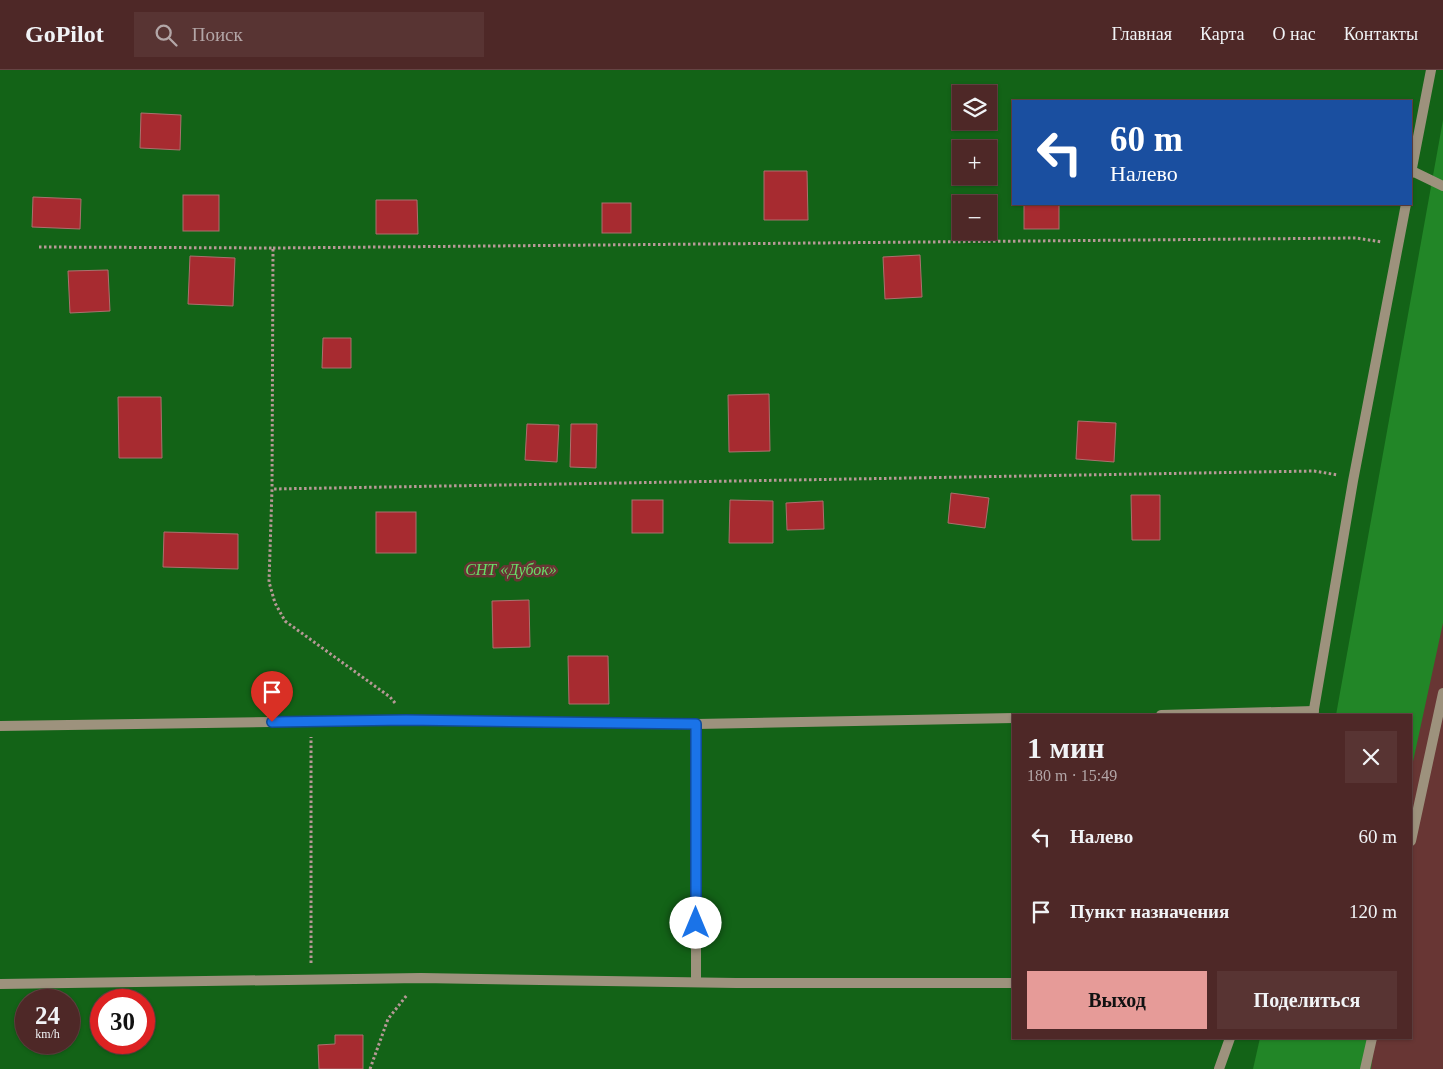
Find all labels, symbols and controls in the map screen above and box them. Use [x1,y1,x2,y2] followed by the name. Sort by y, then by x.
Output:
[134,12,484,57] search box
[25,21,104,47] text: GoPilot
[152,21,180,49] icon: search
[192,24,243,45] text: Поиск
[1112,24,1172,44] text: Главная
[1200,24,1245,44] text: Карта
[1273,24,1316,44] text: О нас
[1344,24,1418,44] text: Контакты
[952,85,997,240] map controls
[952,85,997,130] button: layers
[1027,120,1092,185] icon: left
[1110,120,1183,159] text: 60 m
[952,140,997,185] button: +
[1110,161,1178,186] text: Налево
[952,195,997,240] button: −
[465,561,557,579] park label: СНТ «Дубок»
[251,671,293,722] pin
[258,678,286,706] icon: arrive
[1027,731,1105,764] text: 1 мин
[1345,731,1397,783] button: close
[1027,767,1117,784] text: 180 m · 15:49
[1027,823,1055,851] icon: left
[1070,826,1133,847] text: Налево
[1358,826,1397,847] text: 60 m
[669,896,721,948] position arrow
[1027,898,1055,926] icon: arrive
[1070,901,1229,922] text: Пункт назначения
[1349,901,1397,922] text: 120 m
[1027,971,1207,1029] button: Выход
[1217,971,1397,1029] button: Поделиться
[90,989,155,1054] speed limit sign: 30
[35,1002,60,1029] text: 24
[35,1027,60,1041] text: km/h

